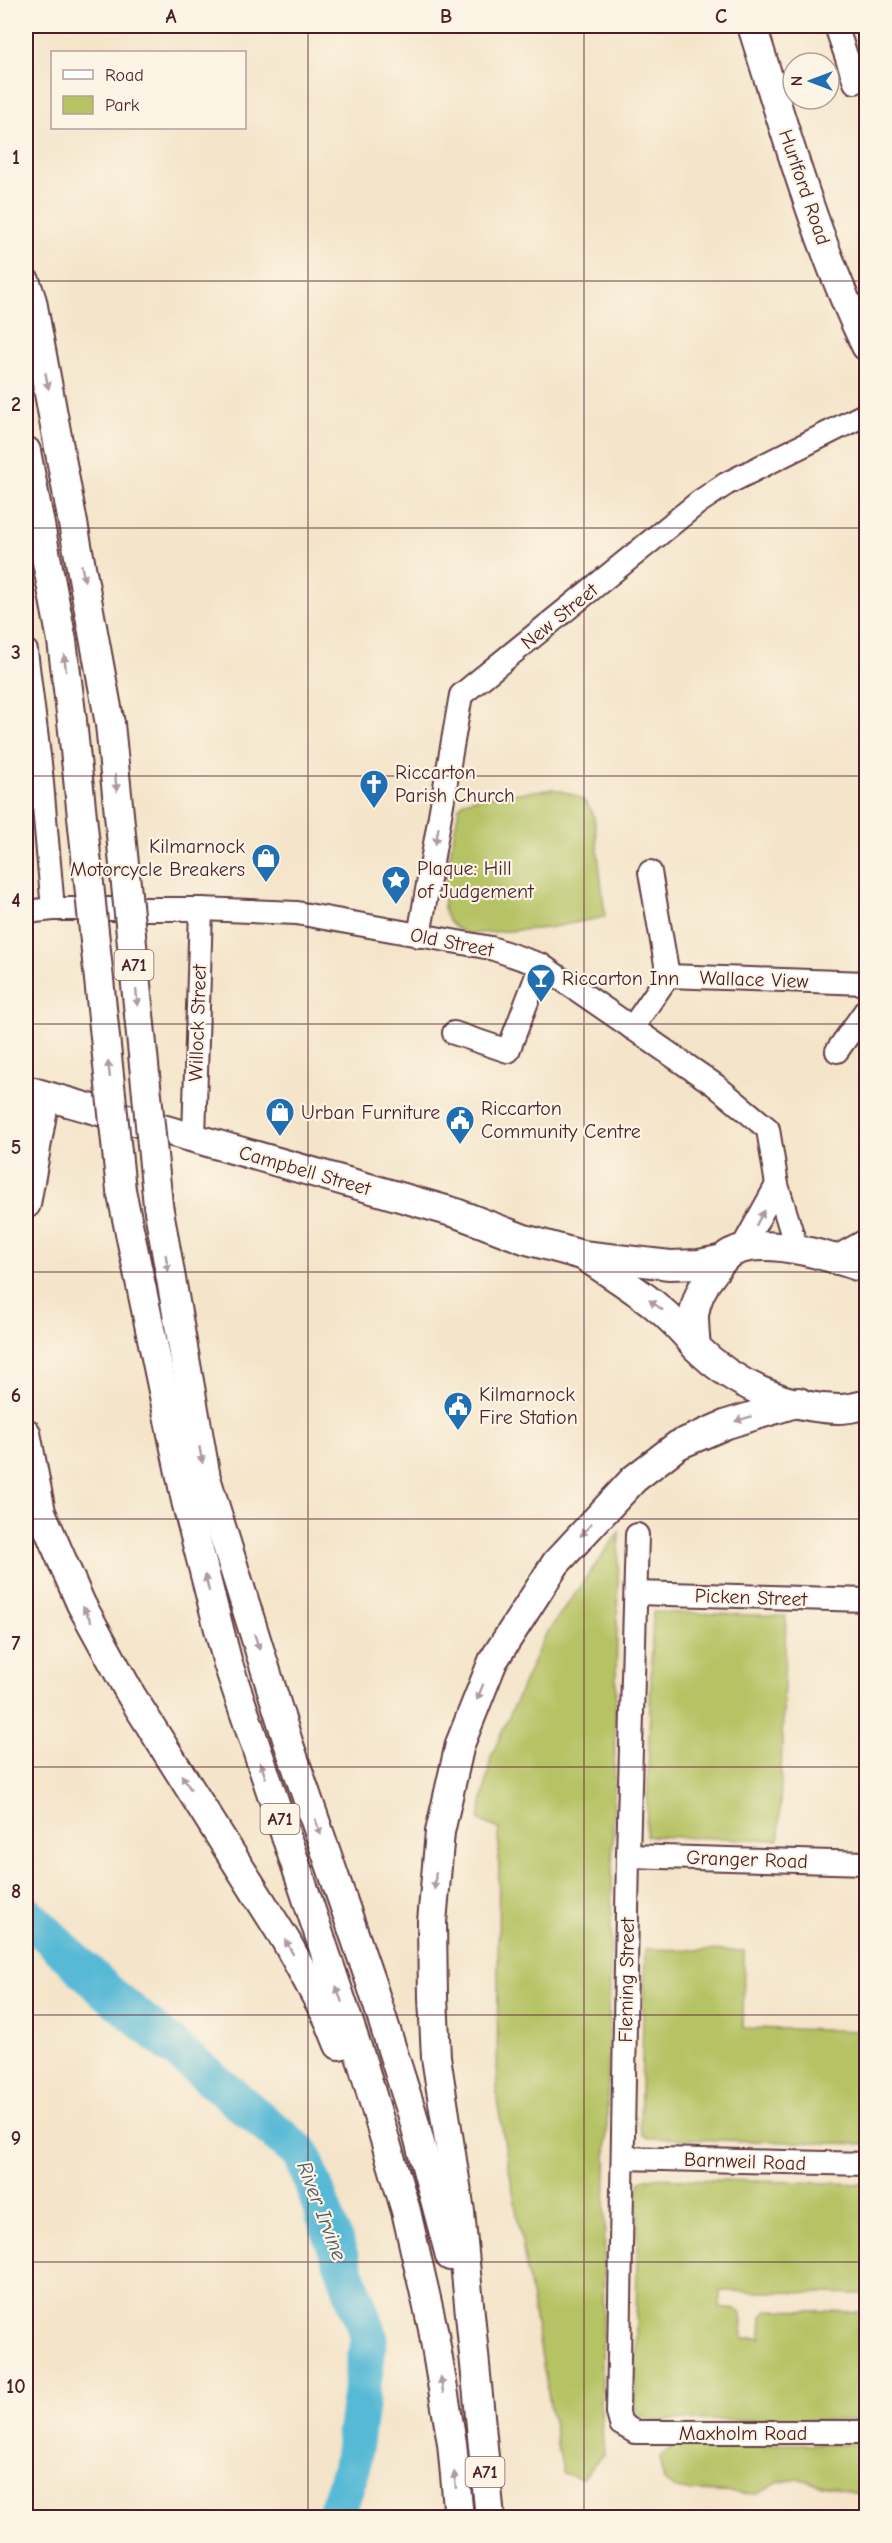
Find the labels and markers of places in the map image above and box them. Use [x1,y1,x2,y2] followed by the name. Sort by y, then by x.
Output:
[395,761,515,807] place label: Riccarton Parish Church
[358,768,390,810] church icon: Riccarton Parish Church
[70,835,245,881] place label: Kilmarnock Motorcycle Breakers
[250,842,282,884] shop icon: Kilmarnock Motorcycle Breakers
[417,857,535,903] place label: Plaque: Hill of Judgement
[380,864,412,906] place icon: Plaque: Hill of Judgement
[525,962,557,1004] bar icon: Riccarton Inn
[562,967,679,990] place label: Riccarton Inn
[264,1096,296,1138] shop icon: Urban Furniture
[481,1097,641,1143] place label: Riccarton Community Centre
[301,1101,440,1124] place label: Urban Furniture
[444,1104,476,1146] public building icon: Riccarton Community Centre
[479,1383,578,1429] place label: Kilmarnock Fire Station
[442,1390,474,1432] public building icon: Kilmarnock Fire Station

